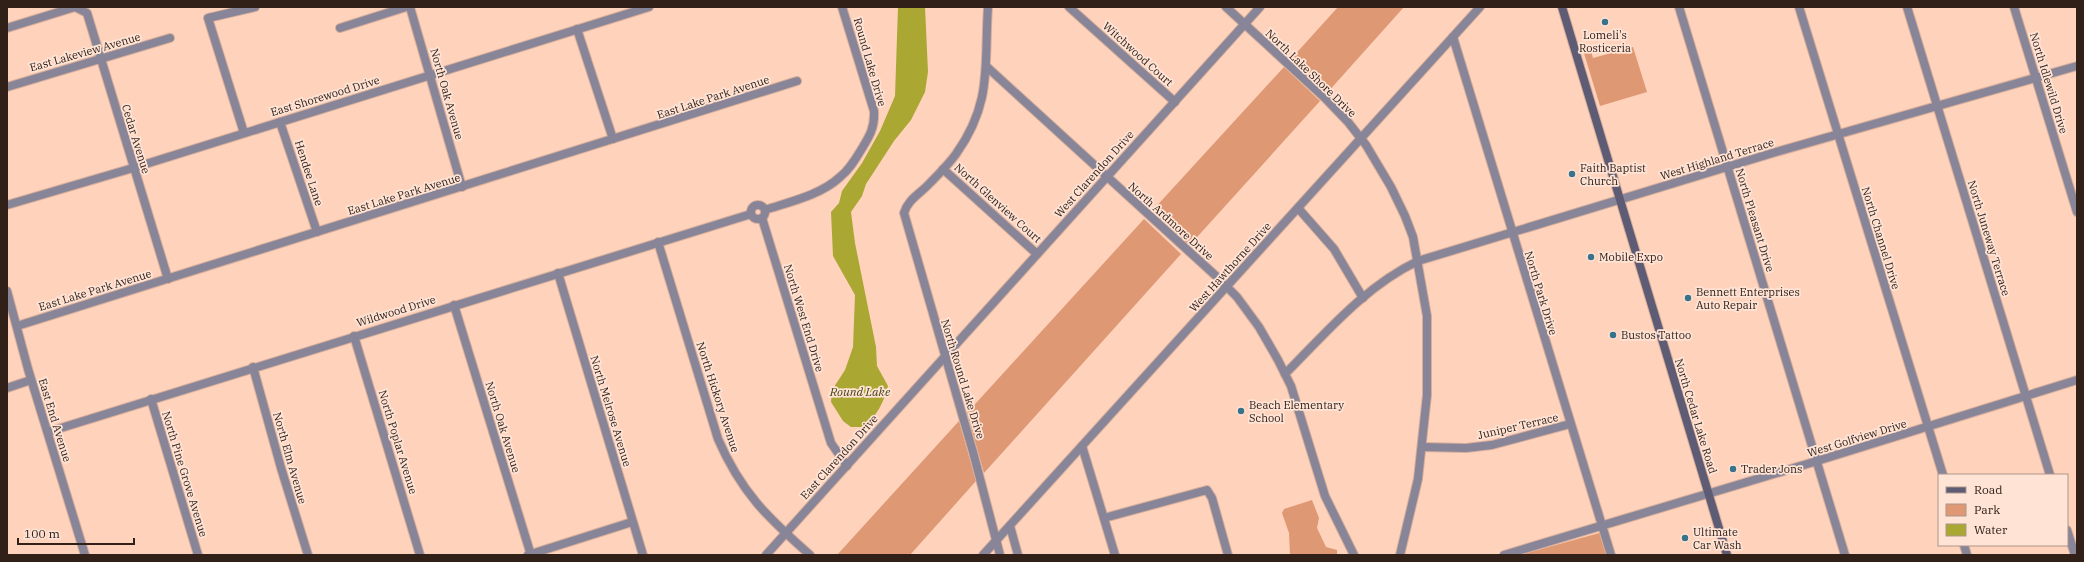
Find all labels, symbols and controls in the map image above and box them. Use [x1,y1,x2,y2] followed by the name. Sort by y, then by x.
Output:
[851,16,889,108] street label: Round Lake Drive
[1600,17,1610,27] marker: Lomeli's Rosticeria
[1100,19,1176,89] street label: Witchwood Court
[1263,26,1359,120] street label: North Lake Shore Drive
[1579,28,1631,55] place label: Lomeli's Rosticeria
[28,29,142,75] street label: East Lakeview Avenue
[2027,31,2071,135] street label: North Idlewild Drive
[427,47,467,141] street label: North Oak Avenue
[655,72,771,122] street label: East Lake Park Avenue
[269,73,381,119] street label: East Shorewood Drive
[119,103,153,175] street label: Cedar Avenue
[1051,128,1137,220] street label: West Clarendon Drive
[1658,135,1776,183] street label: West Highland Terrace
[292,138,326,208] street label: Hendee Lane
[952,160,1044,246] street label: North Glenview Court
[1580,161,1646,188] place label: Faith Baptist Church
[1733,166,1777,274] street label: North Pleasant Drive
[1567,169,1577,179] marker: Faith Baptist Church
[346,170,462,218] street label: East Lake Park Avenue
[1965,178,2013,298] street label: North Juneway Terrace
[1125,179,1217,263] street label: North Ardmore Drive
[1859,185,1903,291] street label: North Channel Drive
[1186,219,1274,315] street label: West Hawthorne Drive
[1522,249,1560,337] street label: North Park Drive
[1599,250,1663,264] place label: Mobile Expo
[1586,252,1596,262] marker: Mobile Expo
[781,262,827,374] street label: North West End Drive
[37,266,153,314] street label: East Lake Park Avenue
[1696,285,1800,312] place label: Bennett Enterprises Auto Repair
[355,292,437,330] street label: Wildwood Drive
[1683,293,1693,303] marker: Bennett Enterprises Auto Repair
[938,317,988,441] street label: North Round Lake Drive
[1621,328,1691,342] place label: Bustos Tattoo
[1608,330,1618,340] marker: Bustos Tattoo
[693,340,743,454] street label: North Hickory Avenue
[587,354,635,468] street label: North Melrose Avenue
[1672,357,1720,476] street label: North Cedar Lake Road
[36,376,74,464] street label: East End Avenue
[482,380,524,474] street label: North Oak Avenue
[829,384,891,399] water label: Round Lake
[376,388,421,496] street label: North Poplar Avenue
[1249,398,1344,425] place label: Beach Elementary School
[1236,406,1246,416] marker: Beach Elementary School
[159,410,211,539] street label: North Pine Grove Avenue
[270,410,310,506] street label: North Elm Avenue
[1476,410,1560,442] street label: Juniper Terrace
[797,412,881,502] street label: East Clarendon Drive
[1806,416,1908,460] street label: West Golfview Drive
[1741,462,1802,476] place label: Trader Jons
[1728,464,1738,474] marker: Trader Jons
[1938,474,2068,546] legend
[1974,482,2003,497] text: Road
[1974,502,2000,517] text: Park
[18,520,134,546] scale bar
[1974,522,2008,537] text: Water
[1693,525,1742,552] place label: Ultimate Car Wash
[24,526,60,541] text: 100 m
[1680,533,1690,543] marker: Ultimate Car Wash

